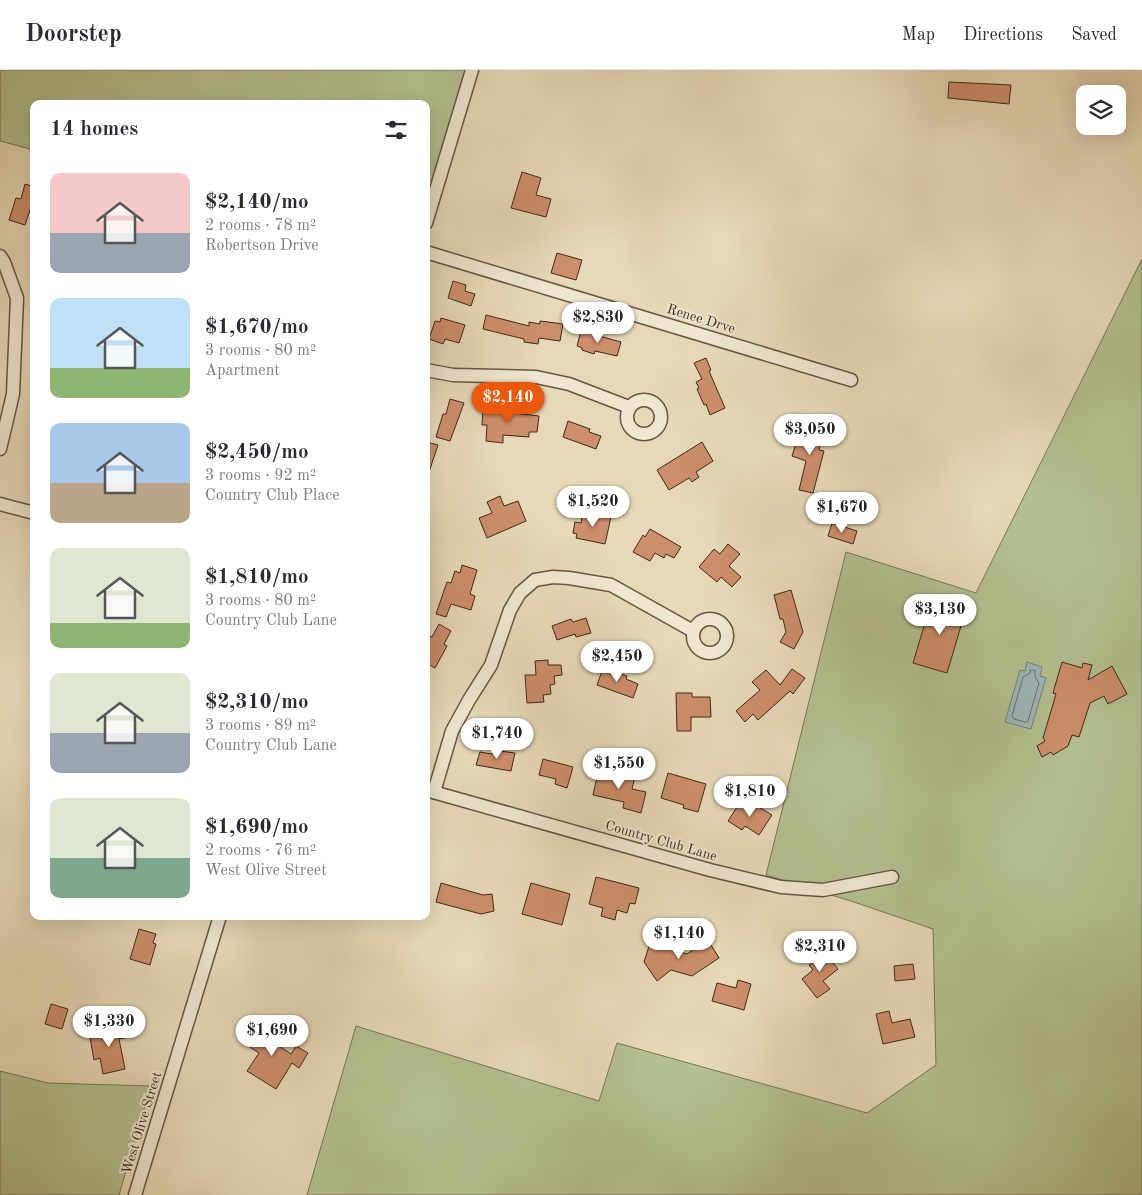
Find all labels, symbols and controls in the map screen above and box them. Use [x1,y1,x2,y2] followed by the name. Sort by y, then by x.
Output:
[25,23,122,47] text: Doorstep
[902,26,935,44] text: Map
[963,26,1043,44] text: Directions
[1071,26,1117,44] text: Saved
[1076,85,1126,135] map controls
[1076,85,1126,135] button: layers
[382,116,410,144] icon: filters
[50,119,138,140] text: 14 homes
[205,192,309,213] text: $2,140/mo
[90,193,150,253] icon: home
[205,218,316,234] text: 2 rooms · 78 m²
[205,238,319,254] text: Robertson Drive
[557,302,639,344] pin: $2,830
[665,302,737,336] street label: Renee Drve
[573,310,623,326] text: $2,830
[205,317,309,338] text: $1,670/mo
[90,318,150,378] icon: home
[205,343,316,359] text: 3 rooms · 80 m²
[205,363,280,379] text: Apartment
[467,382,549,424] pin: $2,140
[483,390,533,406] text: $2,140
[769,414,851,456] pin: $3,050
[785,422,835,438] text: $3,050
[205,442,309,463] text: $2,450/mo
[90,443,150,503] icon: home
[205,468,316,484] text: 3 rooms · 92 m²
[552,486,634,528] pin: $1,520
[205,488,340,504] text: Country Club Place
[801,492,883,534] pin: $1,670
[568,494,618,510] text: $1,520
[817,500,867,516] text: $1,670
[205,567,309,588] text: $1,810/mo
[90,568,150,628] icon: home
[205,593,316,609] text: 3 rooms · 80 m²
[899,594,981,636] pin: $3,130
[915,602,965,618] text: $3,130
[205,613,337,629] text: Country Club Lane
[576,640,658,683] pin: $2,450
[592,649,642,665] text: $2,450
[205,692,309,713] text: $2,310/mo
[90,693,150,753] icon: home
[205,718,316,734] text: 3 rooms · 89 m²
[456,718,538,760] pin: $1,740
[472,726,522,742] text: $1,740
[205,738,337,754] text: Country Club Lane
[578,748,660,790] pin: $1,550
[594,756,644,772] text: $1,550
[709,776,791,818] pin: $1,810
[725,784,775,800] text: $1,810
[205,817,309,838] text: $1,690/mo
[90,818,150,878] icon: home
[604,818,718,864] street label: Country Club Lane
[205,843,316,859] text: 2 rooms · 76 m²
[205,863,327,879] text: West Olive Street
[638,918,720,960] pin: $1,140
[654,926,704,942] text: $1,140
[779,930,861,973] pin: $2,310
[795,939,845,955] text: $2,310
[68,1006,150,1048] pin: $1,330
[84,1014,134,1030] text: $1,330
[231,1014,313,1057] pin: $1,690
[247,1023,297,1039] text: $1,690
[120,1070,164,1176] street label: West Olive Street

